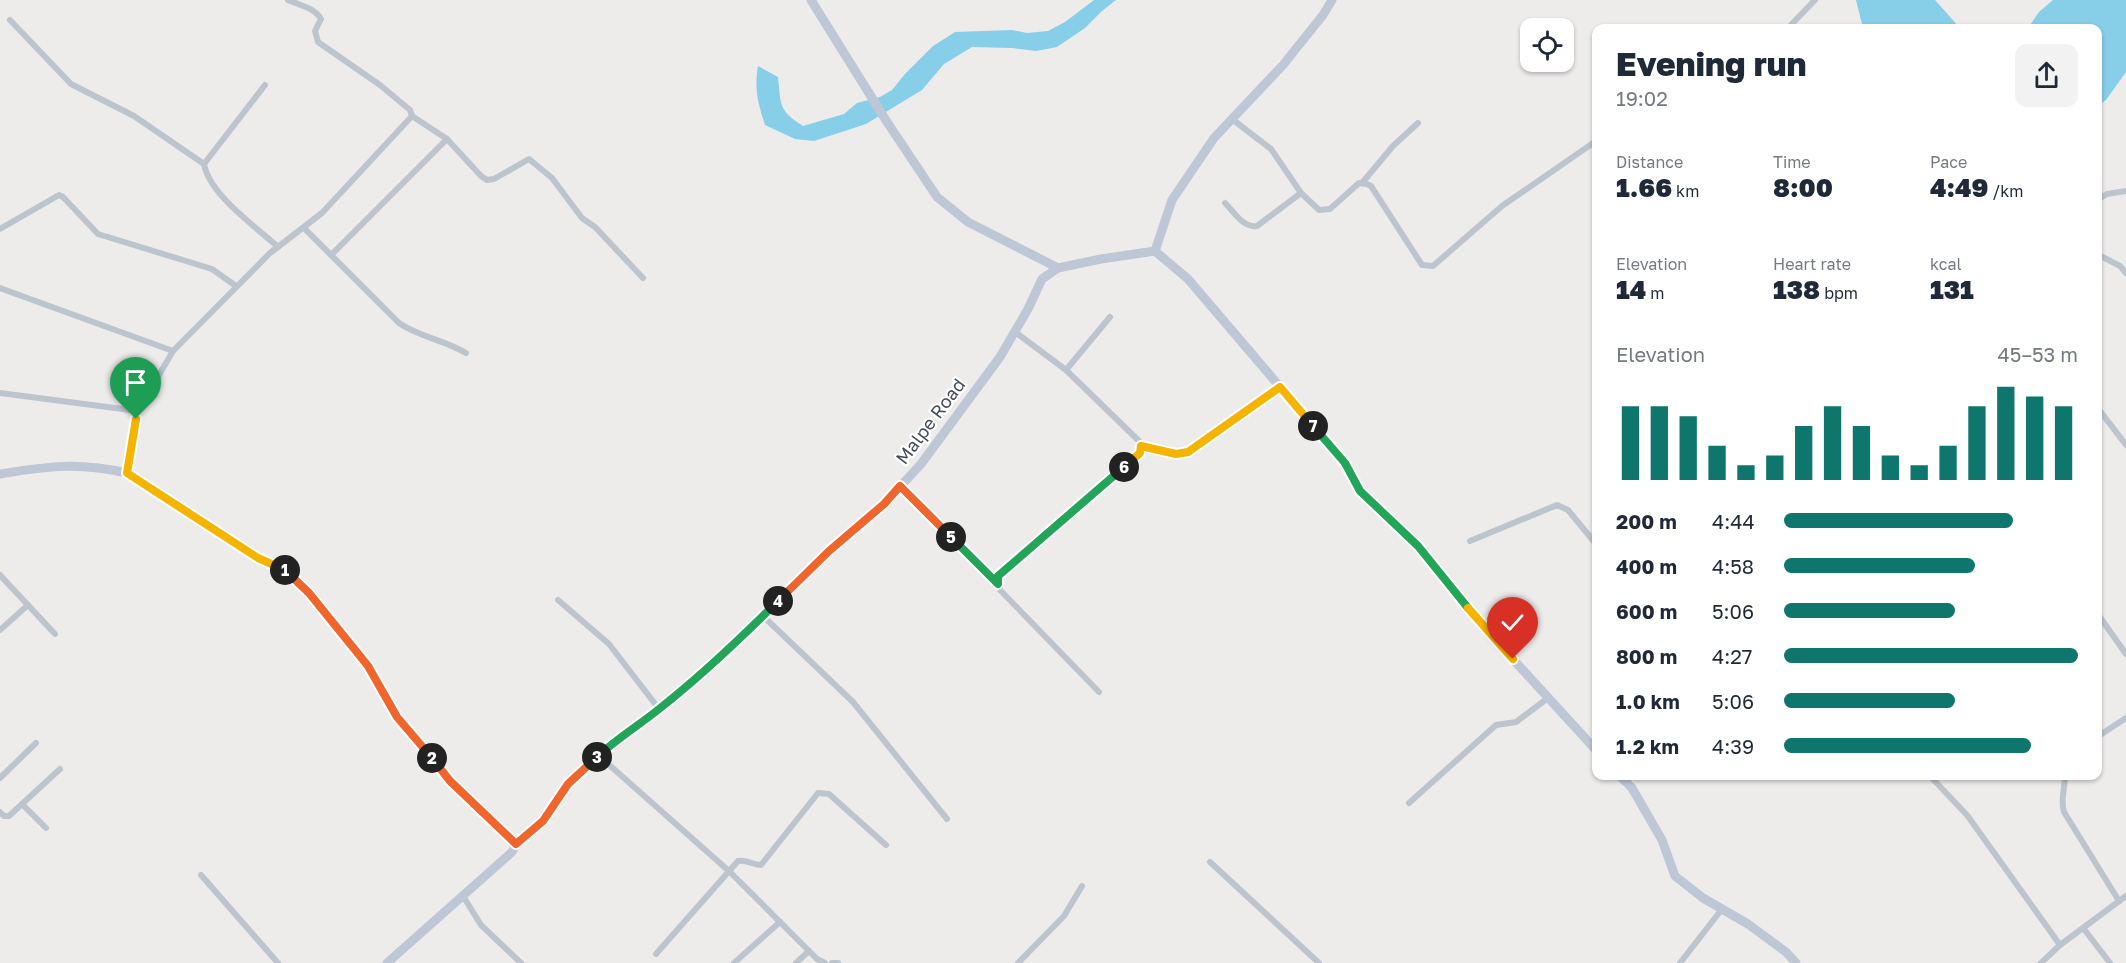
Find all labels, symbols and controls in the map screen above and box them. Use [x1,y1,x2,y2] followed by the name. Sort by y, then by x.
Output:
[1520,18,1574,72] map controls
[1520,18,1574,72] button: locate
[1616,44,1807,83] text: Evening run
[2015,44,2078,107] button: share
[1616,86,1668,110] text: 19:02
[1616,152,1683,172] text: Distance
[1773,152,1811,172] text: Time
[1930,152,1967,172] text: Pace
[1616,172,1672,203] text: 1.66
[1773,172,1833,203] text: 8:00
[1930,172,1989,203] text: 4:49
[1672,181,1699,201] text: km
[1989,181,2023,201] text: /km
[1616,254,1687,274] text: Elevation
[1773,254,1851,274] text: Heart rate
[1930,254,1962,274] text: kcal
[1616,274,1646,305] text: 14
[1773,274,1820,305] text: 138
[1930,274,1974,305] text: 131
[1646,283,1664,303] text: m
[1820,283,1858,303] text: bpm
[1616,342,1705,366] text: Elevation
[1998,342,2078,366] text: 45–53 m
[110,357,161,419] pin
[119,366,152,399] icon: arrive
[891,374,969,468] street label: Malpe Road
[1298,411,1328,441] pin: 7
[1309,416,1317,436] text: 7
[1109,452,1139,482] pin: 6
[1119,457,1129,477] text: 6
[1616,509,1677,533] text: 200 m
[1712,509,1755,533] text: 4:44
[936,522,966,552] pin: 5
[946,527,956,547] text: 5
[1616,554,1677,578] text: 400 m
[1712,554,1754,578] text: 4:58
[270,555,300,585] pin: 1
[281,560,289,580] text: 1
[763,586,793,616] pin: 4
[773,591,783,611] text: 4
[1487,597,1538,659] pin
[1616,599,1677,623] text: 600 m
[1712,599,1754,623] text: 5:06
[1496,606,1529,639] icon: check
[1616,644,1677,668] text: 800 m
[1712,644,1752,668] text: 4:27
[1616,689,1680,713] text: 1.0 km
[1712,689,1754,713] text: 5:06
[1616,734,1679,758] text: 1.2 km
[1712,734,1754,758] text: 4:39
[582,742,612,772] pin: 3
[417,743,447,773] pin: 2
[592,747,602,767] text: 3
[427,748,437,768] text: 2

